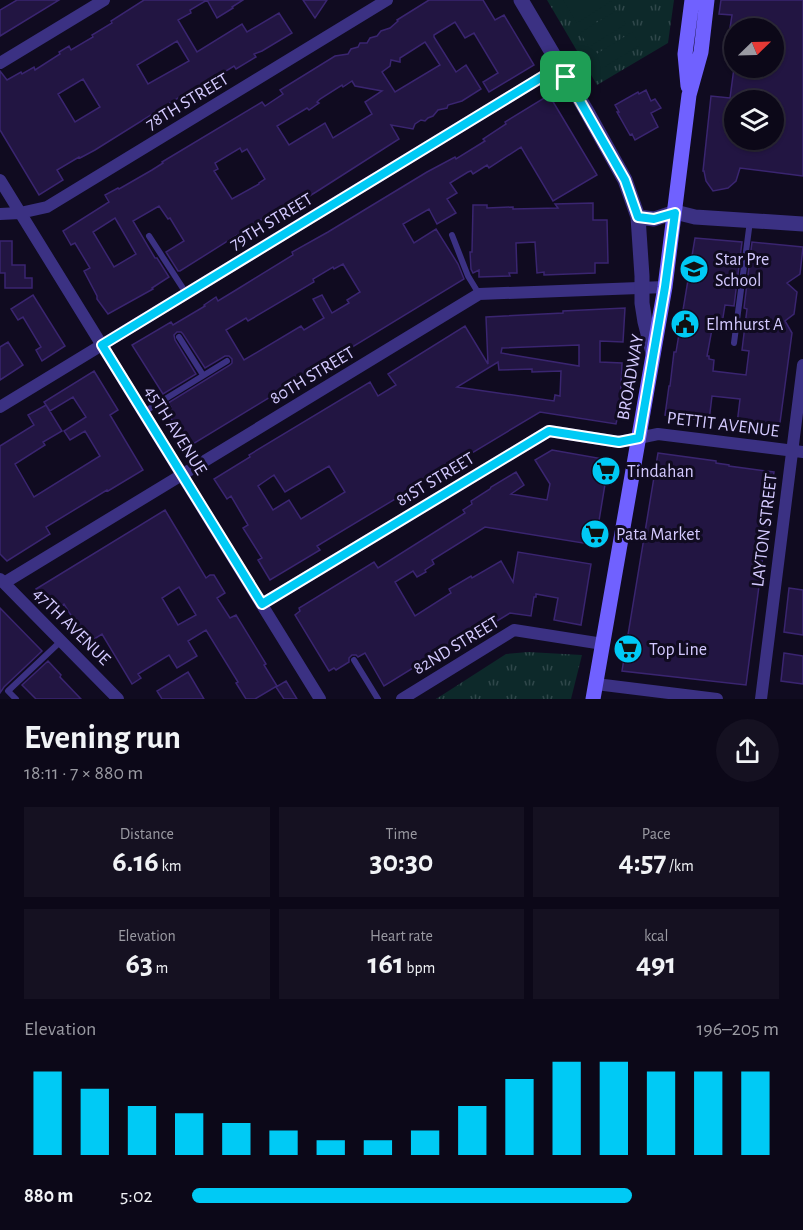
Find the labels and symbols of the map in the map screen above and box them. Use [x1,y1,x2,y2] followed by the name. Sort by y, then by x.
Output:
[724,18,784,78] north arrow
[540,51,591,102] pin
[143,70,232,134] street label: 78TH STREET
[227,190,316,254] street label: 79TH STREET
[715,251,769,290] place label: Star Pre School
[678,253,710,285] school or university icon: Star Pre School
[669,308,701,340] public building icon: Elmhurst A
[706,316,784,334] place label: Elmhurst A
[615,332,647,422] street label: BROADWAY
[267,344,358,408] street label: 80TH STREET
[141,383,210,479] street label: 45TH AVENUE
[666,409,780,441] street label: PETTIT AVENUE
[393,449,478,510] street label: 81ST STREET
[590,455,622,487] supermarket icon: Tindahan
[627,463,694,481] place label: Tindahan
[749,472,781,588] street label: LAYTON STREET
[579,518,611,550] supermarket icon: Pata Market
[616,526,700,544] place label: Pata Market
[29,585,114,669] street label: 47TH AVENUE
[410,613,503,679] street label: 82ND STREET
[612,633,644,665] supermarket icon: Top Line
[649,641,707,659] place label: Top Line

